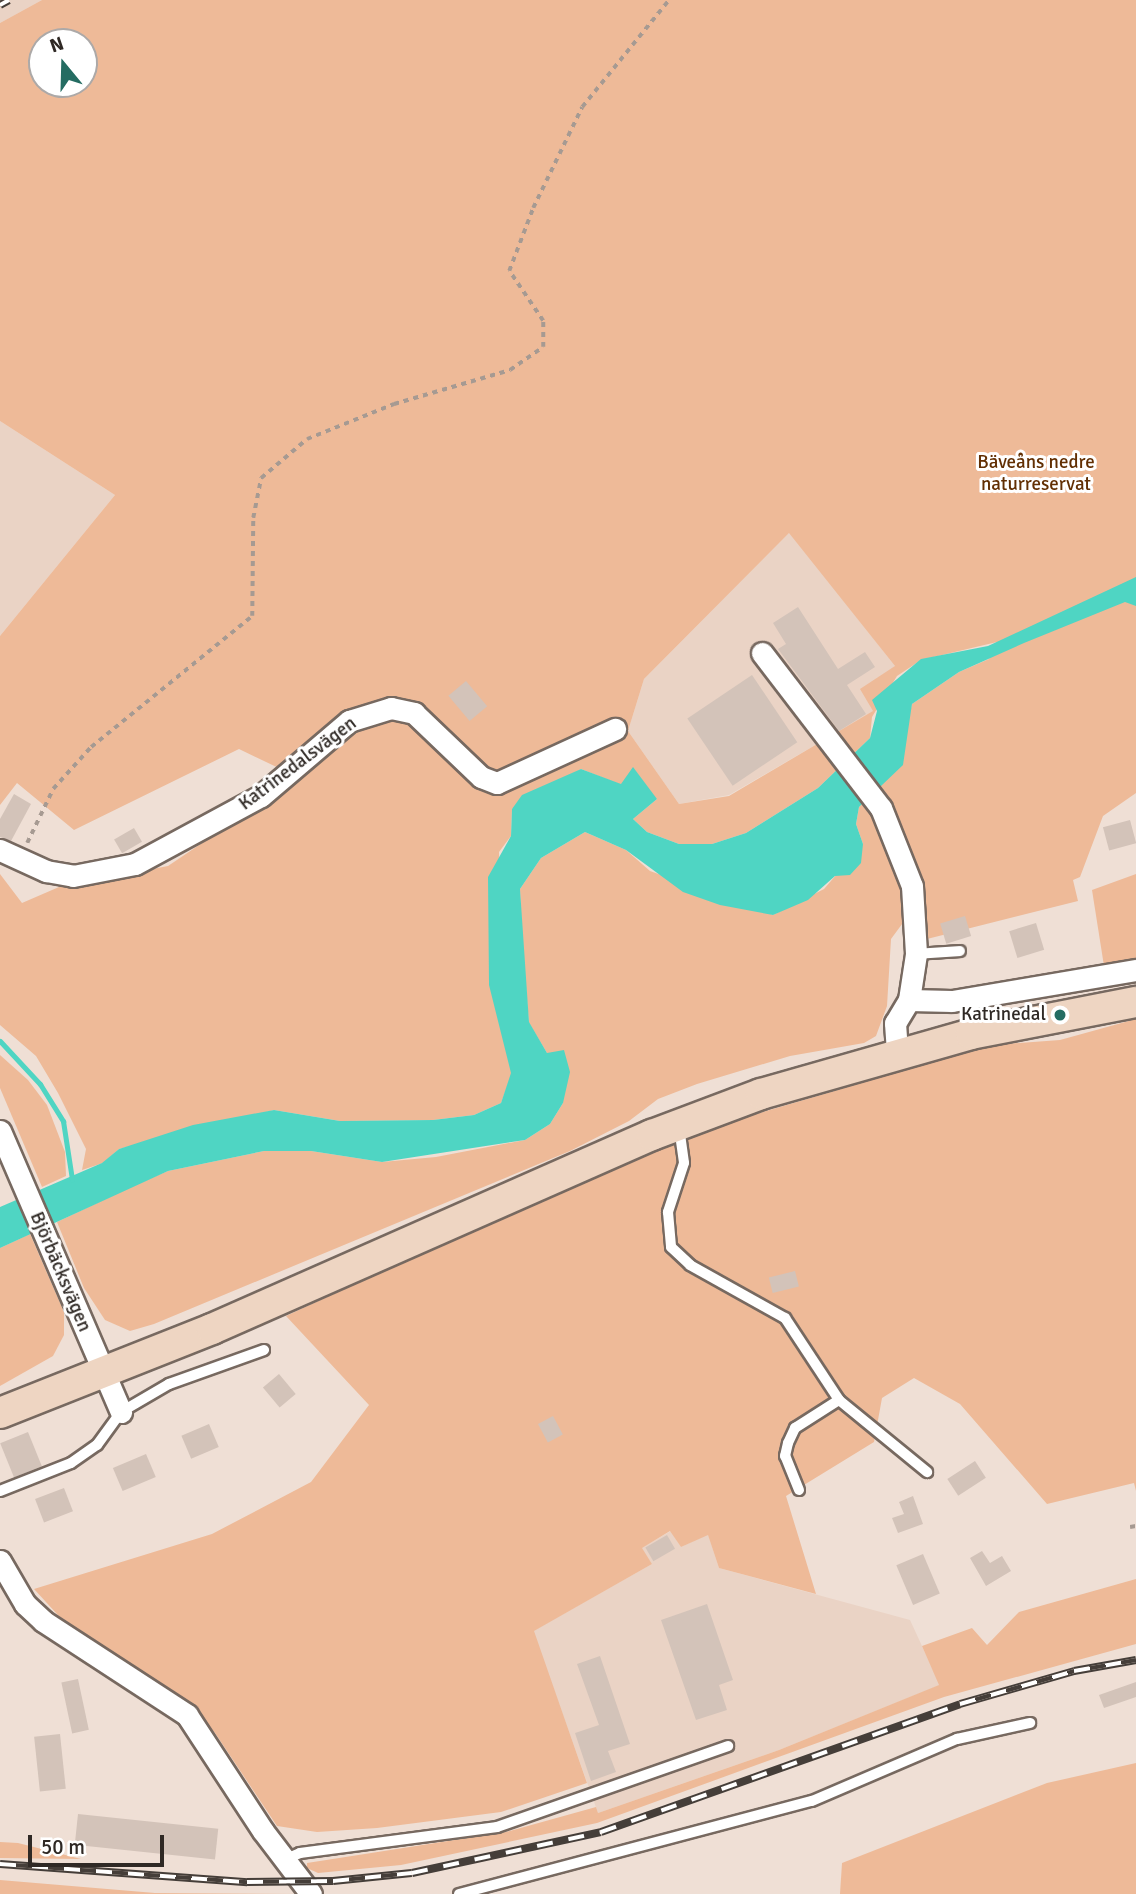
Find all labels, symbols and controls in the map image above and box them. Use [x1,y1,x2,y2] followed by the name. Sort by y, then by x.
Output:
[28,28,98,98] north arrow
[47,32,67,59] text: N
[977,452,1095,496] park label: Bäveåns nedre naturreservat
[235,712,361,816] street label: Katrinedalsvägen
[961,1004,1046,1026] place label: Katrinedal
[1052,1007,1068,1023] marker: Katrinedal
[24,1209,96,1335] street label: Björbäcksvägen
[32,1820,168,1864] scale bar
[41,1834,85,1860] text: 50 m

